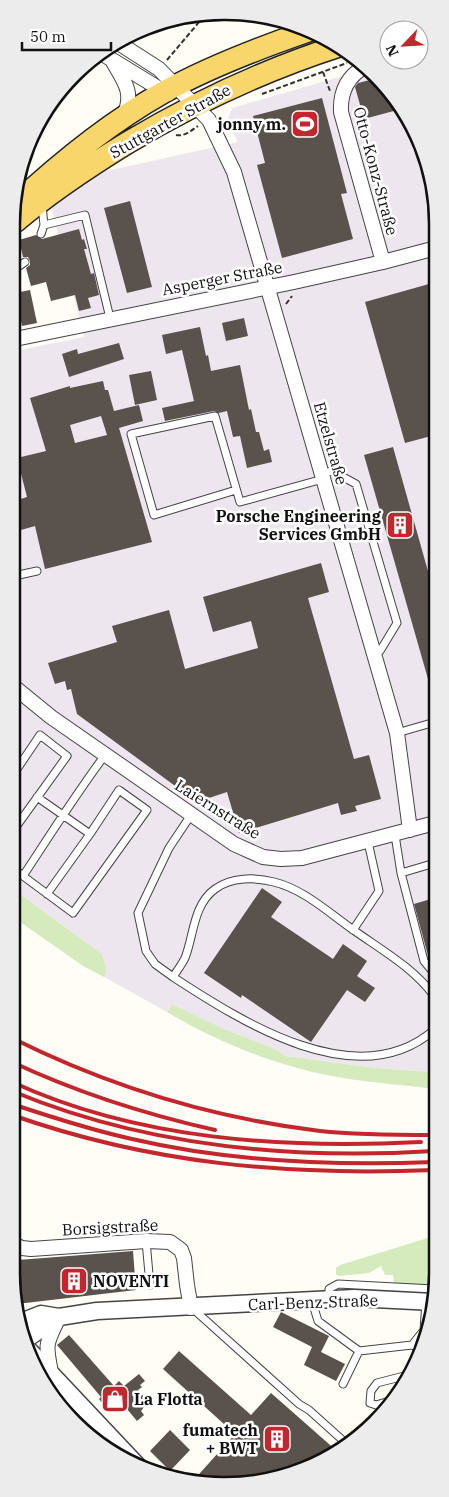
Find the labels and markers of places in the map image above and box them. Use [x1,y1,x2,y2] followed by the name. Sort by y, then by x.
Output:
[290,109,320,139] sports icon: jonny m.
[216,114,286,134] place label: jonny m.
[216,506,382,544] place label: Porsche Engineering Services GmbH
[385,510,415,540] building icon: Porsche Engineering Services GmbH
[59,1266,89,1296] building icon: NOVENTI
[93,1271,169,1291] place label: NOVENTI
[100,1384,130,1414] shop icon: La Flotta
[134,1389,203,1409] place label: La Flotta
[183,1420,258,1458] place label: fumatech + BWT
[262,1424,292,1454] building icon: fumatech + BWT

